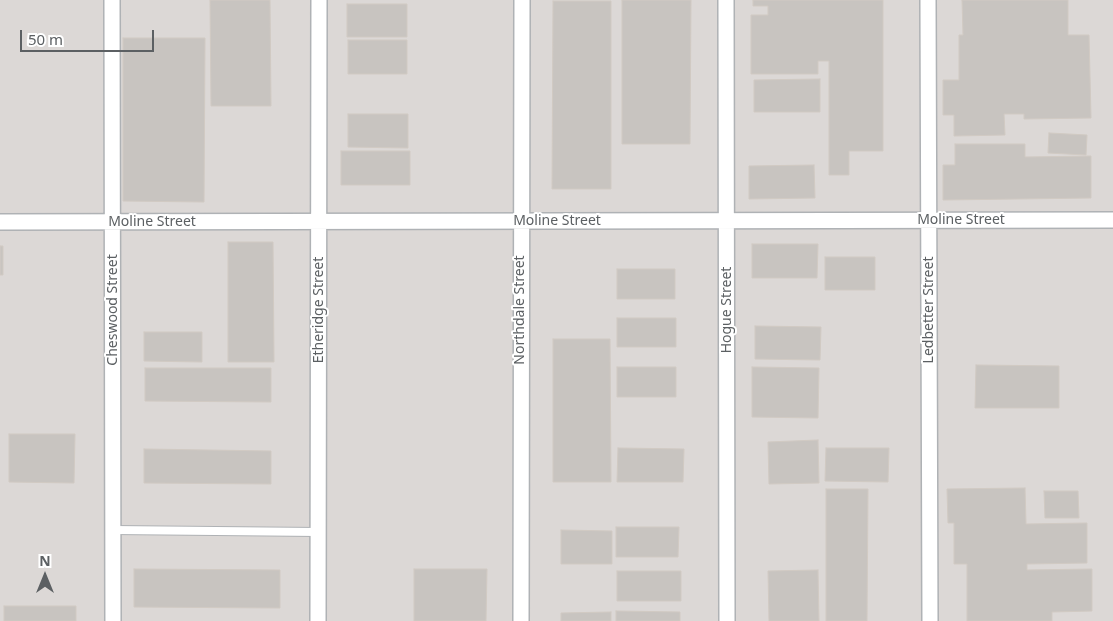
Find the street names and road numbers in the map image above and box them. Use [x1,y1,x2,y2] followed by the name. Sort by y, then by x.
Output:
[917,212,1005,228] street label: Moline Street
[513,213,601,229] street label: Moline Street
[108,214,196,230] street label: Moline Street
[105,254,121,366] street label: Cheswood Street
[512,255,528,365] street label: Northdale Street
[311,257,327,363] street label: Etheridge Street
[921,257,937,363] street label: Ledbetter Street
[719,267,735,353] street label: Hogue Street

